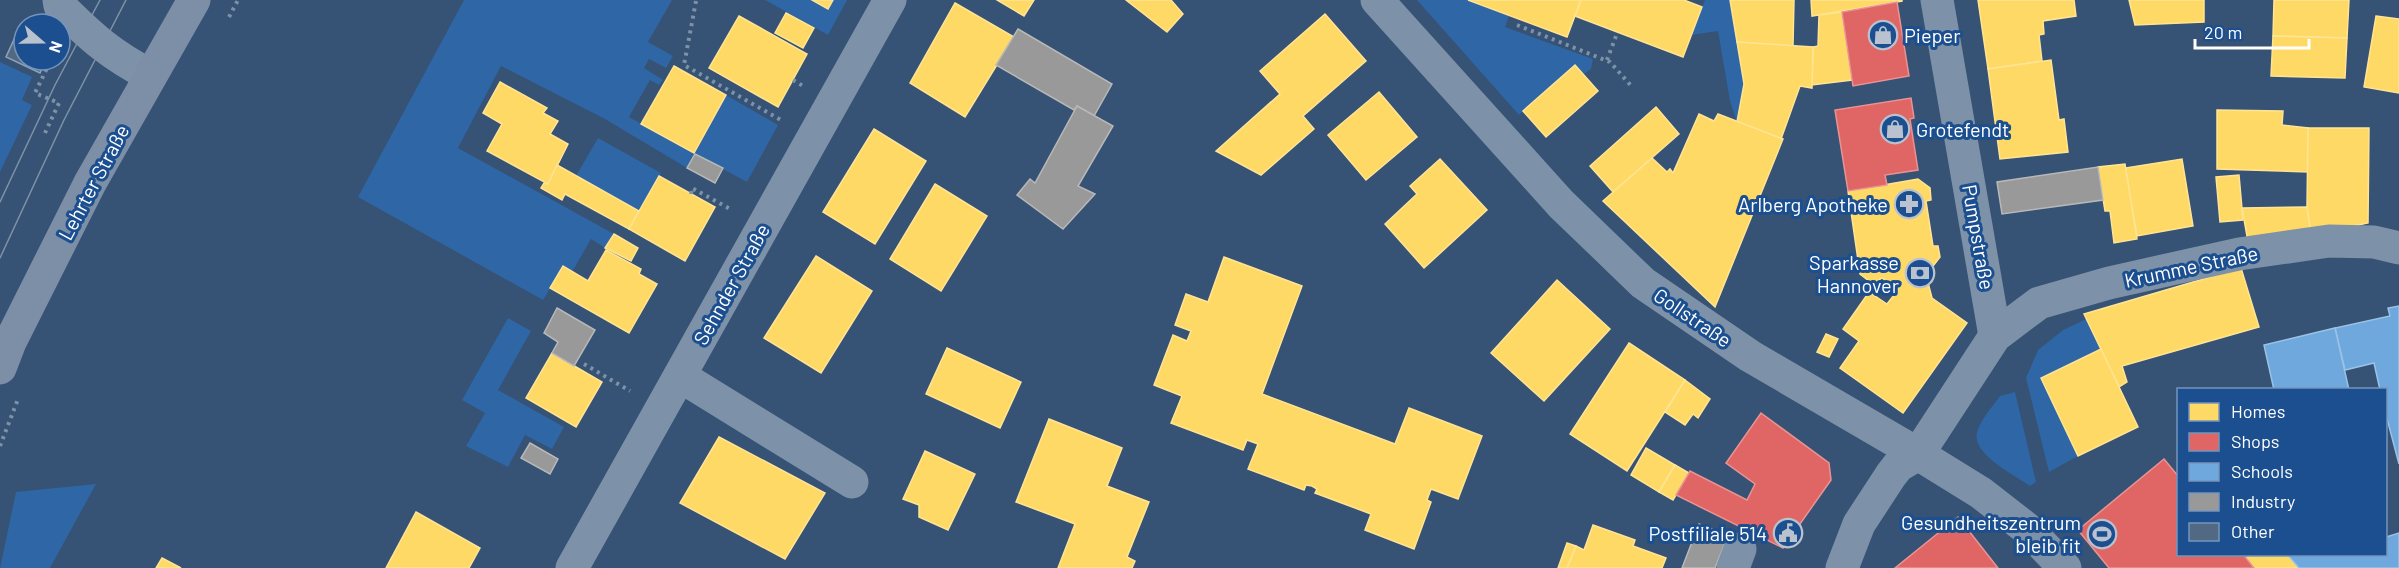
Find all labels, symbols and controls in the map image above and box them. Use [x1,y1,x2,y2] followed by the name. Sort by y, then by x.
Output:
[12,12,72,72] north arrow
[2195,12,2309,50] scale bar
[1867,19,1899,51] shop icon: Pieper
[2204,21,2242,43] text: 20 m
[1904,23,1960,47] place label: Pieper
[46,39,67,56] text: N
[1879,113,1911,145] shop icon: Grotefendt
[1916,117,2009,141] place label: Grotefendt
[52,120,134,244] street label: Lehrter Straße
[1958,183,2000,291] street label: Pumpstraße
[1893,188,1925,220] pharmacy icon: Arlberg Apotheke
[1738,192,1888,216] place label: Arlberg Apotheke
[688,219,774,349] street label: Sehnder Straße
[2122,240,2260,292] street label: Krumme Straße
[1809,250,1899,297] place label: Sparkasse Hannover
[1904,257,1936,289] bank icon: Sparkasse Hannover
[1650,282,1736,352] street label: Gollstraße
[2177,388,2387,556] legend
[2231,400,2285,422] text: Homes
[2231,430,2280,452] text: Shops
[2231,460,2293,482] text: Schools
[2231,490,2295,512] text: Industry
[1901,510,2081,557] place label: Gesundheitszentrum bleib fit
[1772,517,1804,549] public building icon: Postfiliale 514
[2086,518,2118,550] sports icon: Gesundheitszentrum bleib fit
[2231,520,2275,542] text: Other
[1649,521,1767,545] place label: Postfiliale 514

